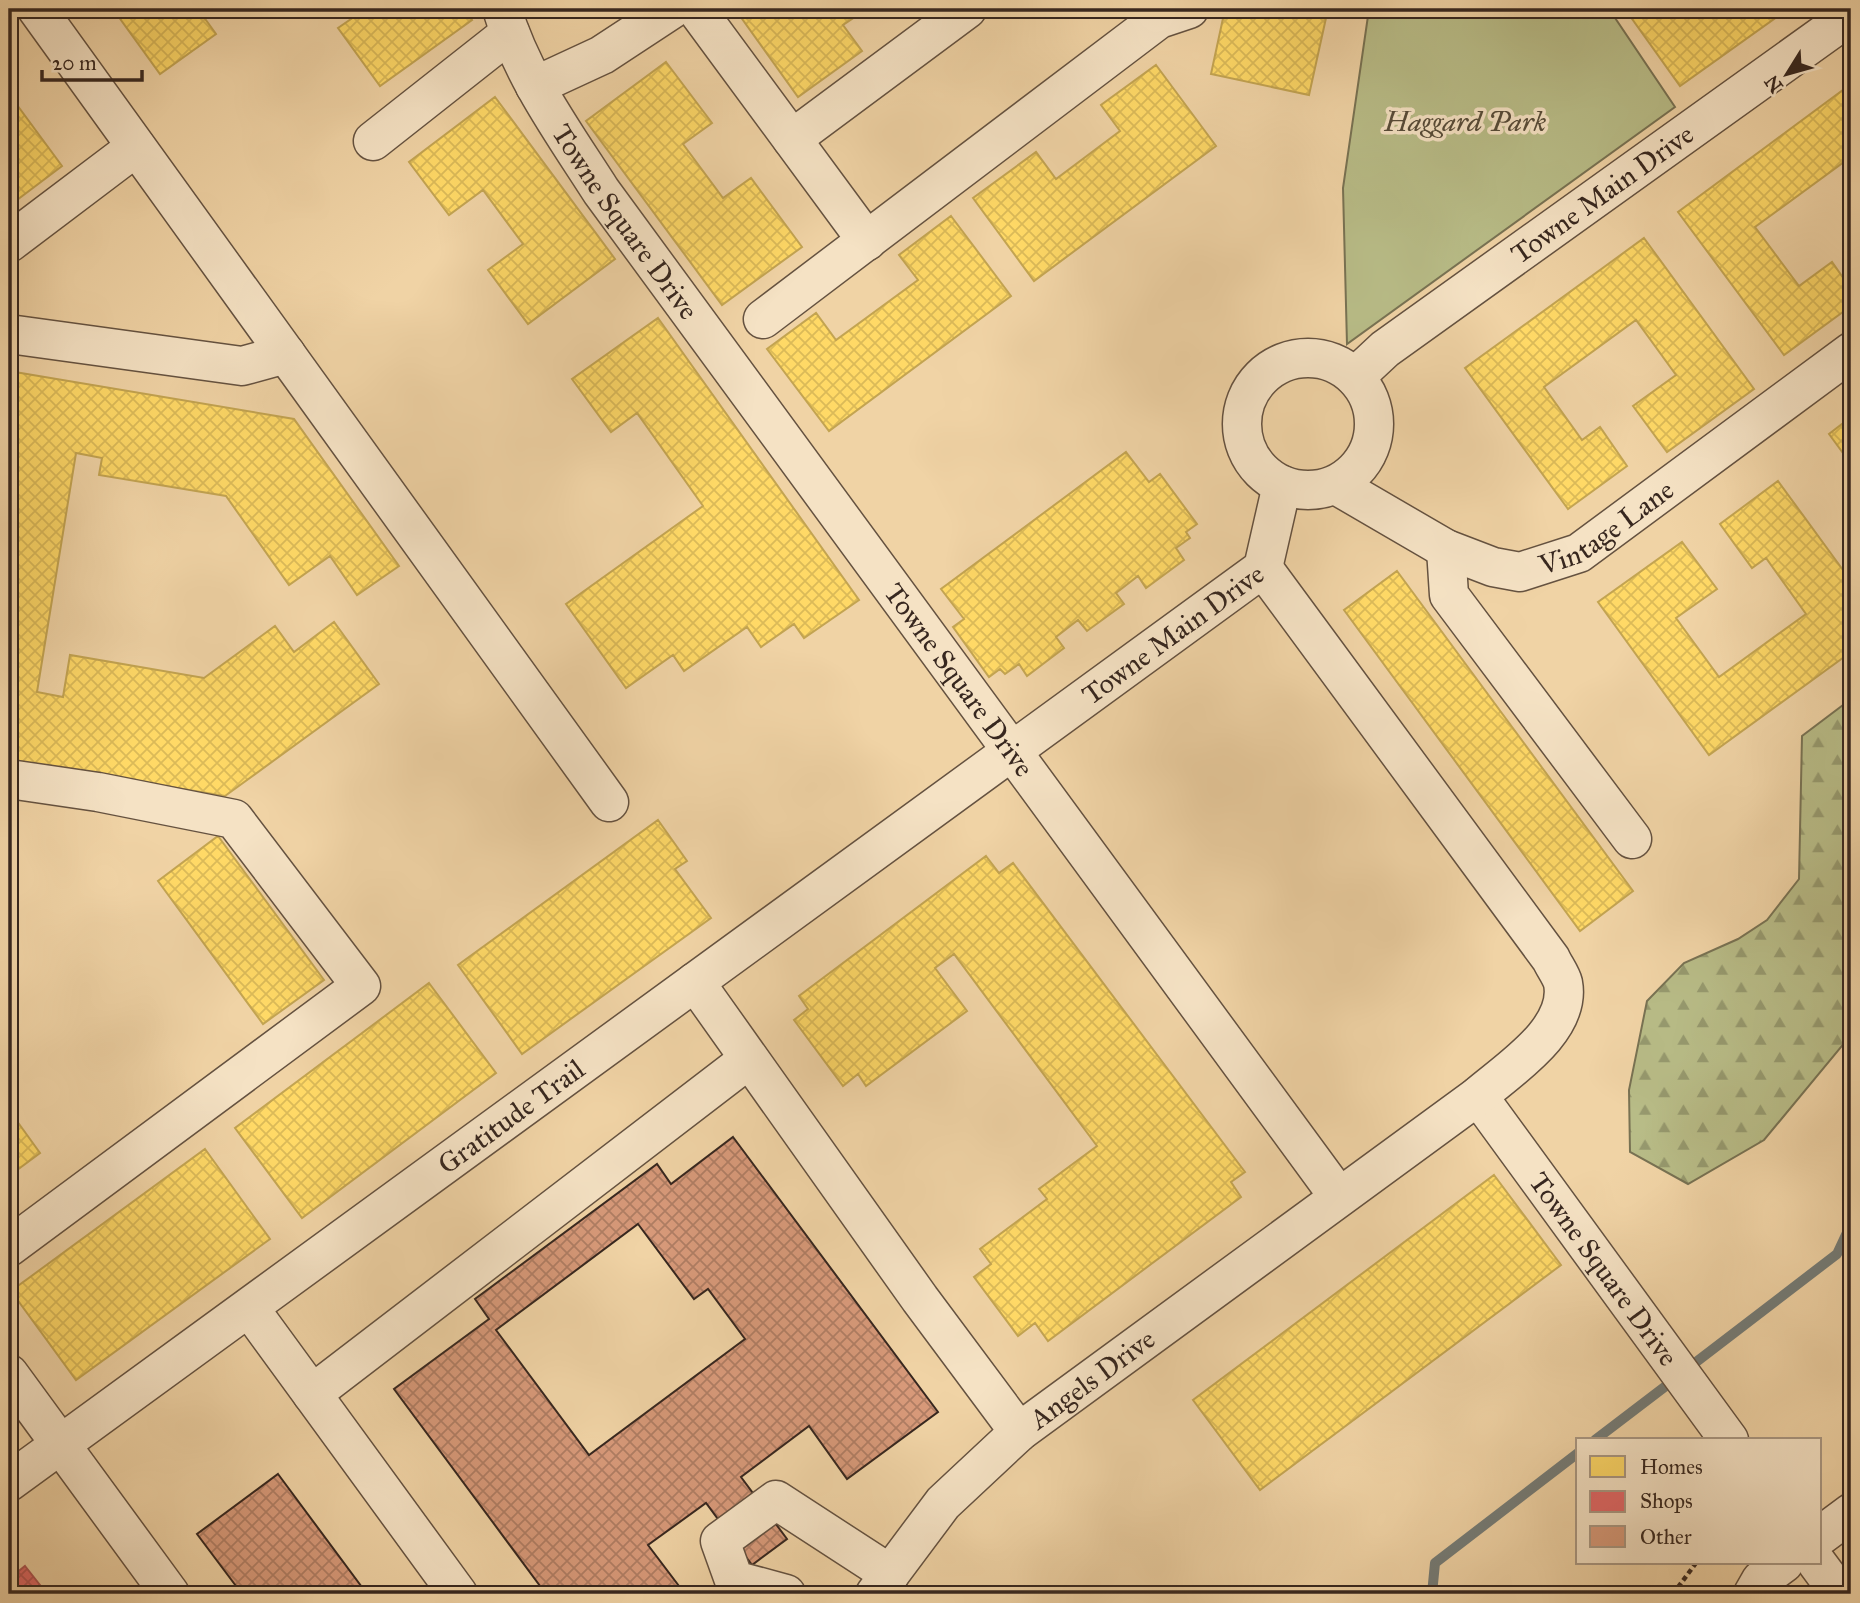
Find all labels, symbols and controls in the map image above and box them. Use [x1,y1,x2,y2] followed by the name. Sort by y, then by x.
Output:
[42,38,142,82] scale bar
[1752,38,1822,108] north arrow
[52,50,97,76] text: 20 m
[1760,71,1788,97] text: N
[1383,104,1547,139] park label: Haggard Park
[1504,117,1701,271] street label: Towne Main Drive
[544,118,706,326] street label: Towne Square Drive
[1534,472,1681,583] street label: Vintage Lane
[1075,556,1271,712] street label: Towne Main Drive
[877,576,1042,784] street label: Towne Square Drive
[431,1051,592,1182] street label: Gratitude Trail
[1521,1165,1686,1373] street label: Towne Square Drive
[1022,1321,1162,1437] street label: Angels Drive
[1576,1438,1822,1564] legend
[1640,1454,1703,1480] text: Homes
[1640,1488,1693,1514] text: Shops
[1640,1524,1692,1550] text: Other

